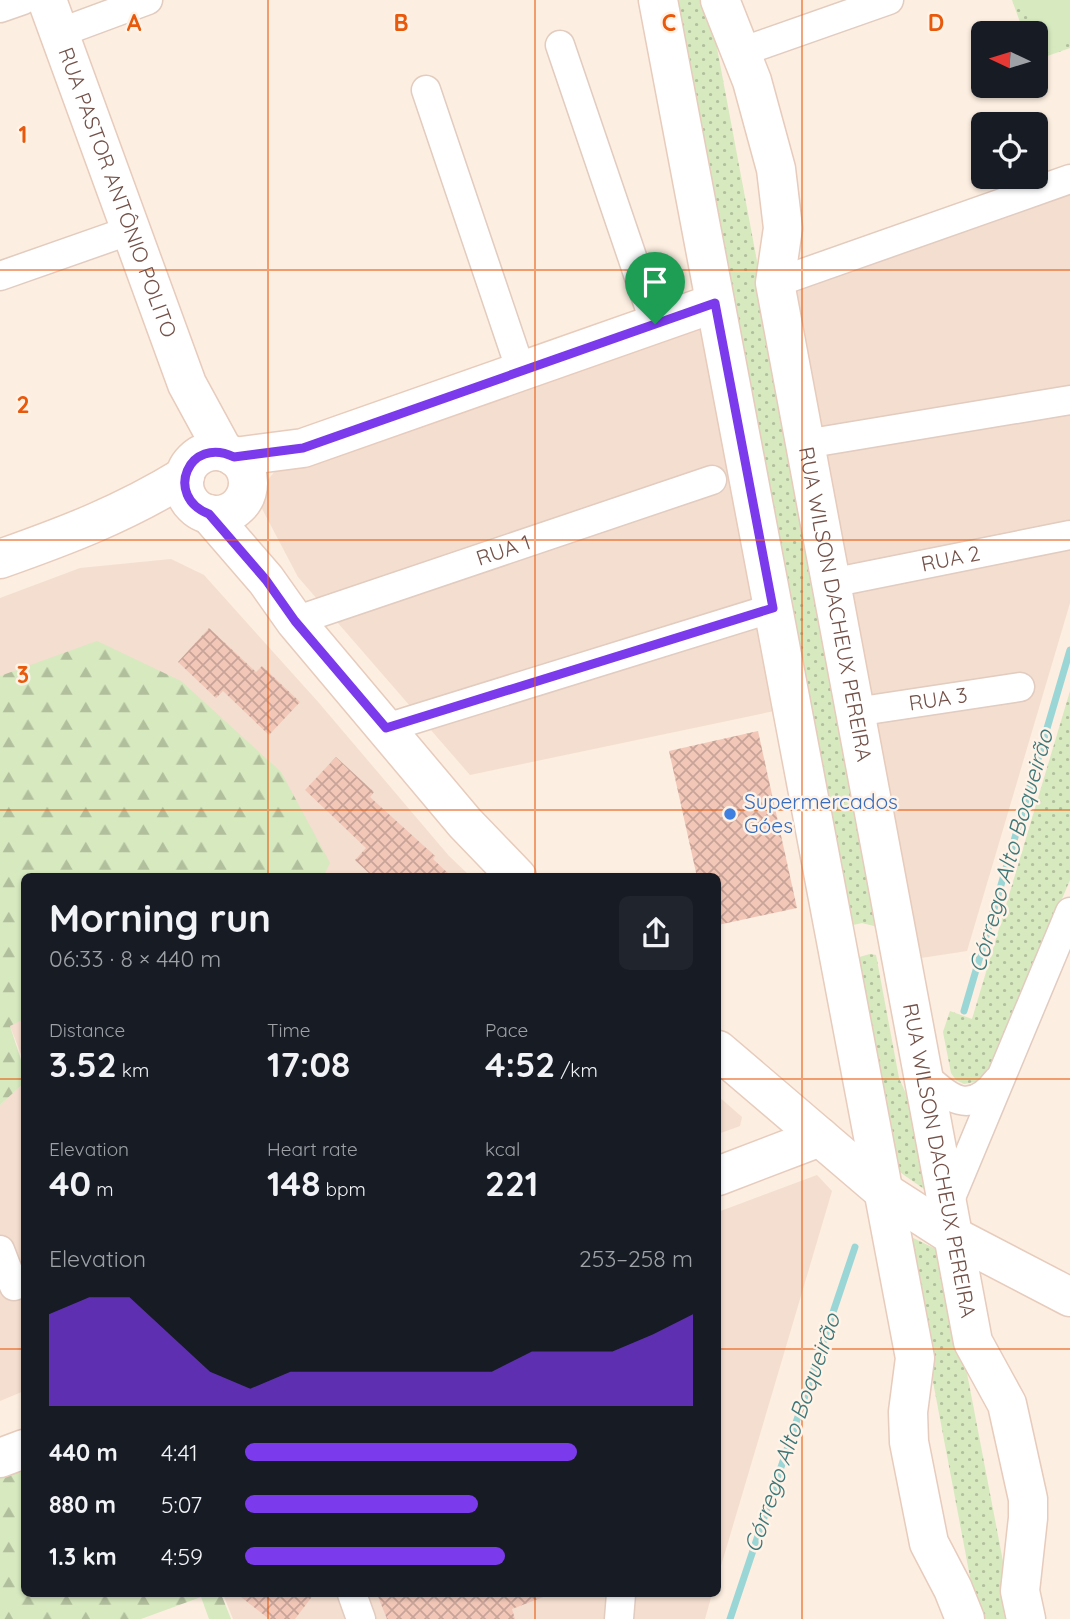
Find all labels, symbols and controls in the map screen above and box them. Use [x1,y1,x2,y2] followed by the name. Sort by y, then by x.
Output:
[127,8,142,37] text: A
[393,8,409,37] text: B
[662,8,676,37] text: C
[928,8,944,37] text: D
[971,21,1048,98] north arrow
[971,21,1048,189] map controls
[53,44,183,341] street label: RUA PASTOR ANTÔNIO POLITO
[971,112,1048,189] button: locate
[19,120,27,149] text: 1
[625,252,685,324] pin
[636,263,674,301] icon: arrive
[16,390,30,419] text: 2
[794,444,878,763] street label: RUA WILSON DACHEUX PEREIRA
[472,528,534,571] street label: RUA 1
[919,539,982,577] street label: RUA 2
[17,660,29,689] text: 3
[907,681,969,716] street label: RUA 3
[962,725,1059,976] water label: Córrego Alto Boqueirão
[744,788,898,838] place label: Supermercados Góes
[722,806,738,822] marker: Supermercados Góes
[49,894,271,942] text: Morning run
[619,896,693,970] button: share
[49,944,221,973] text: 06:33 · 8 × 440 m
[898,1001,982,1320] street label: RUA WILSON DACHEUX PEREIRA
[49,1018,125,1042] text: Distance
[267,1018,311,1042] text: Time
[485,1018,528,1042] text: Pace
[49,1042,117,1086] text: 3.52
[267,1042,350,1086] text: 17:08
[485,1042,555,1086] text: 4:52
[117,1058,149,1082] text: km
[555,1058,598,1082] text: /km
[49,1137,129,1161] text: Elevation
[267,1137,358,1161] text: Heart rate
[485,1137,520,1161] text: kcal
[49,1161,91,1205] text: 40
[267,1161,320,1205] text: 148
[485,1161,538,1205] text: 221
[91,1177,114,1201] text: m
[320,1177,366,1201] text: bpm
[49,1244,146,1273] text: Elevation
[579,1244,693,1273] text: 253–258 m
[737,1308,846,1556] water label: Córrego Alto Boqueirão
[49,1438,118,1467] text: 440 m
[161,1438,198,1467] text: 4:41
[49,1490,116,1519] text: 880 m
[161,1490,202,1519] text: 5:07
[49,1542,117,1571] text: 1.3 km
[161,1542,203,1571] text: 4:59

